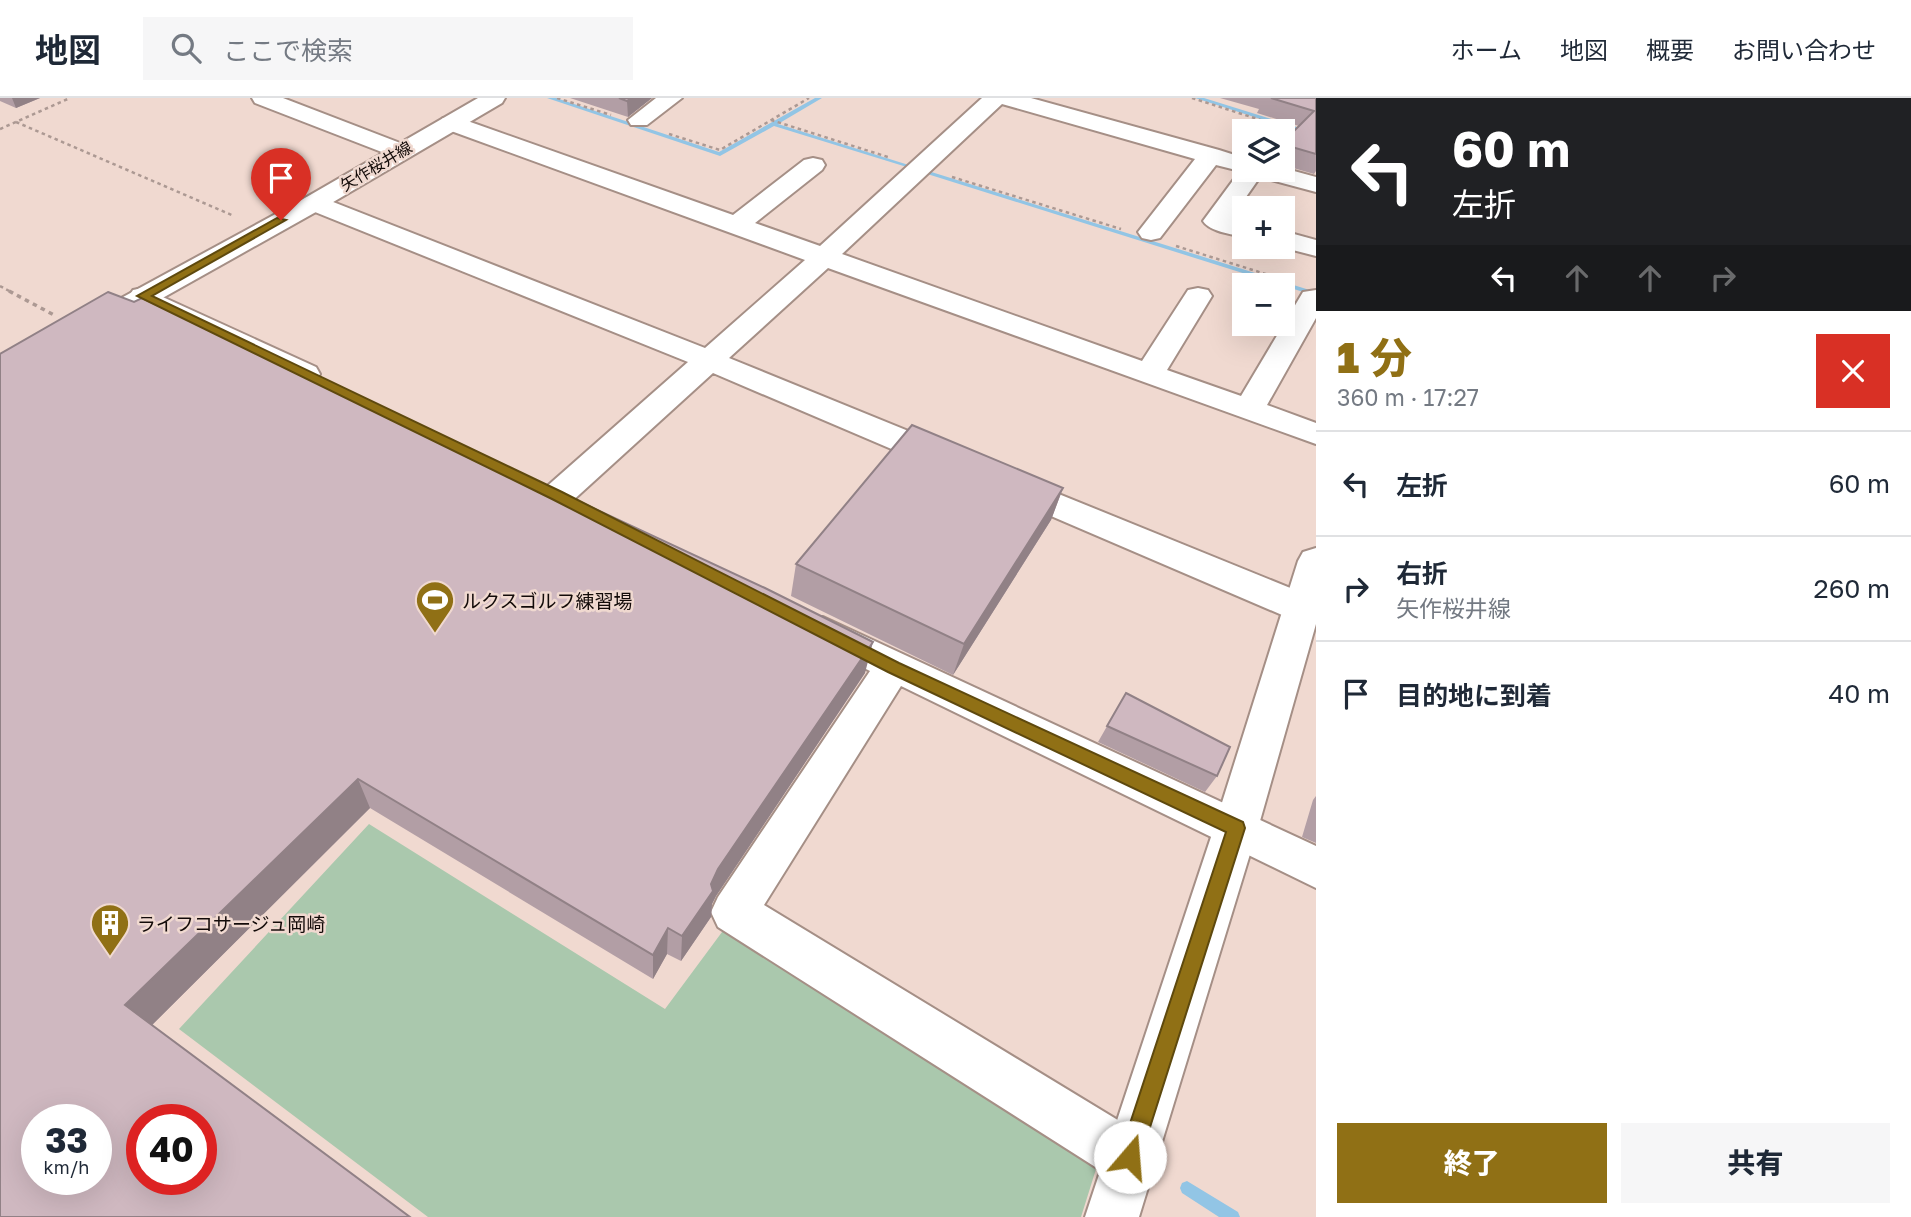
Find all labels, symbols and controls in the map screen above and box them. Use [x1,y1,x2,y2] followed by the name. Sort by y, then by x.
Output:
[143,17,633,80] search box
[167,29,205,67] icon: search
[35,30,101,69] text: 地図
[223,35,353,66] text: ここで検索
[1451,35,1522,64] text: ホーム
[1560,35,1608,64] text: 地図
[1646,35,1694,64] text: 概要
[1732,35,1876,64] text: お問い合わせ
[1232,119,1295,336] map controls
[1232,119,1295,182] button: layers
[1452,119,1570,178] text: 60 m
[1337,126,1428,217] icon: left
[337,137,415,195] street label: 矢作桜井線
[251,148,311,220] pin
[262,159,300,197] icon: arrive
[1452,185,1516,223] text: 左折
[1232,196,1295,259] button: +
[1485,259,1523,297] icon: left
[1558,259,1596,297] icon: ahead
[1631,259,1669,297] icon: ahead
[1704,259,1742,297] icon: right
[1232,273,1295,336] button: −
[1337,332,1412,382] text: 1 分
[1816,334,1890,408] button: close
[1337,383,1479,411] text: 360 m · 17:27
[1337,465,1375,503] icon: left
[1829,468,1890,499] text: 60 m
[1396,470,1448,501] text: 左折
[1396,558,1448,589] text: 右折
[1337,570,1375,608] icon: right
[1814,573,1890,604] text: 260 m
[414,579,456,634] sports icon: ルクスゴルフ練習場
[462,589,632,612] place label: ルクスゴルフ練習場
[1396,594,1511,622] text: 矢作桜井線
[1337,675,1375,713] icon: arrive
[1829,678,1890,709] text: 40 m
[1396,680,1552,711] text: 目的地に到着
[89,902,131,957] building icon: ライフコサージュ岡崎
[137,912,325,935] place label: ライフコサージュ岡崎
[126,1104,217,1195] speed limit sign: 40
[45,1119,88,1161] text: 33
[1093,1120,1167,1194] position arrow
[1337,1123,1607,1203] button: 終了
[1621,1123,1890,1203] button: 共有
[44,1156,89,1178] text: km/h

